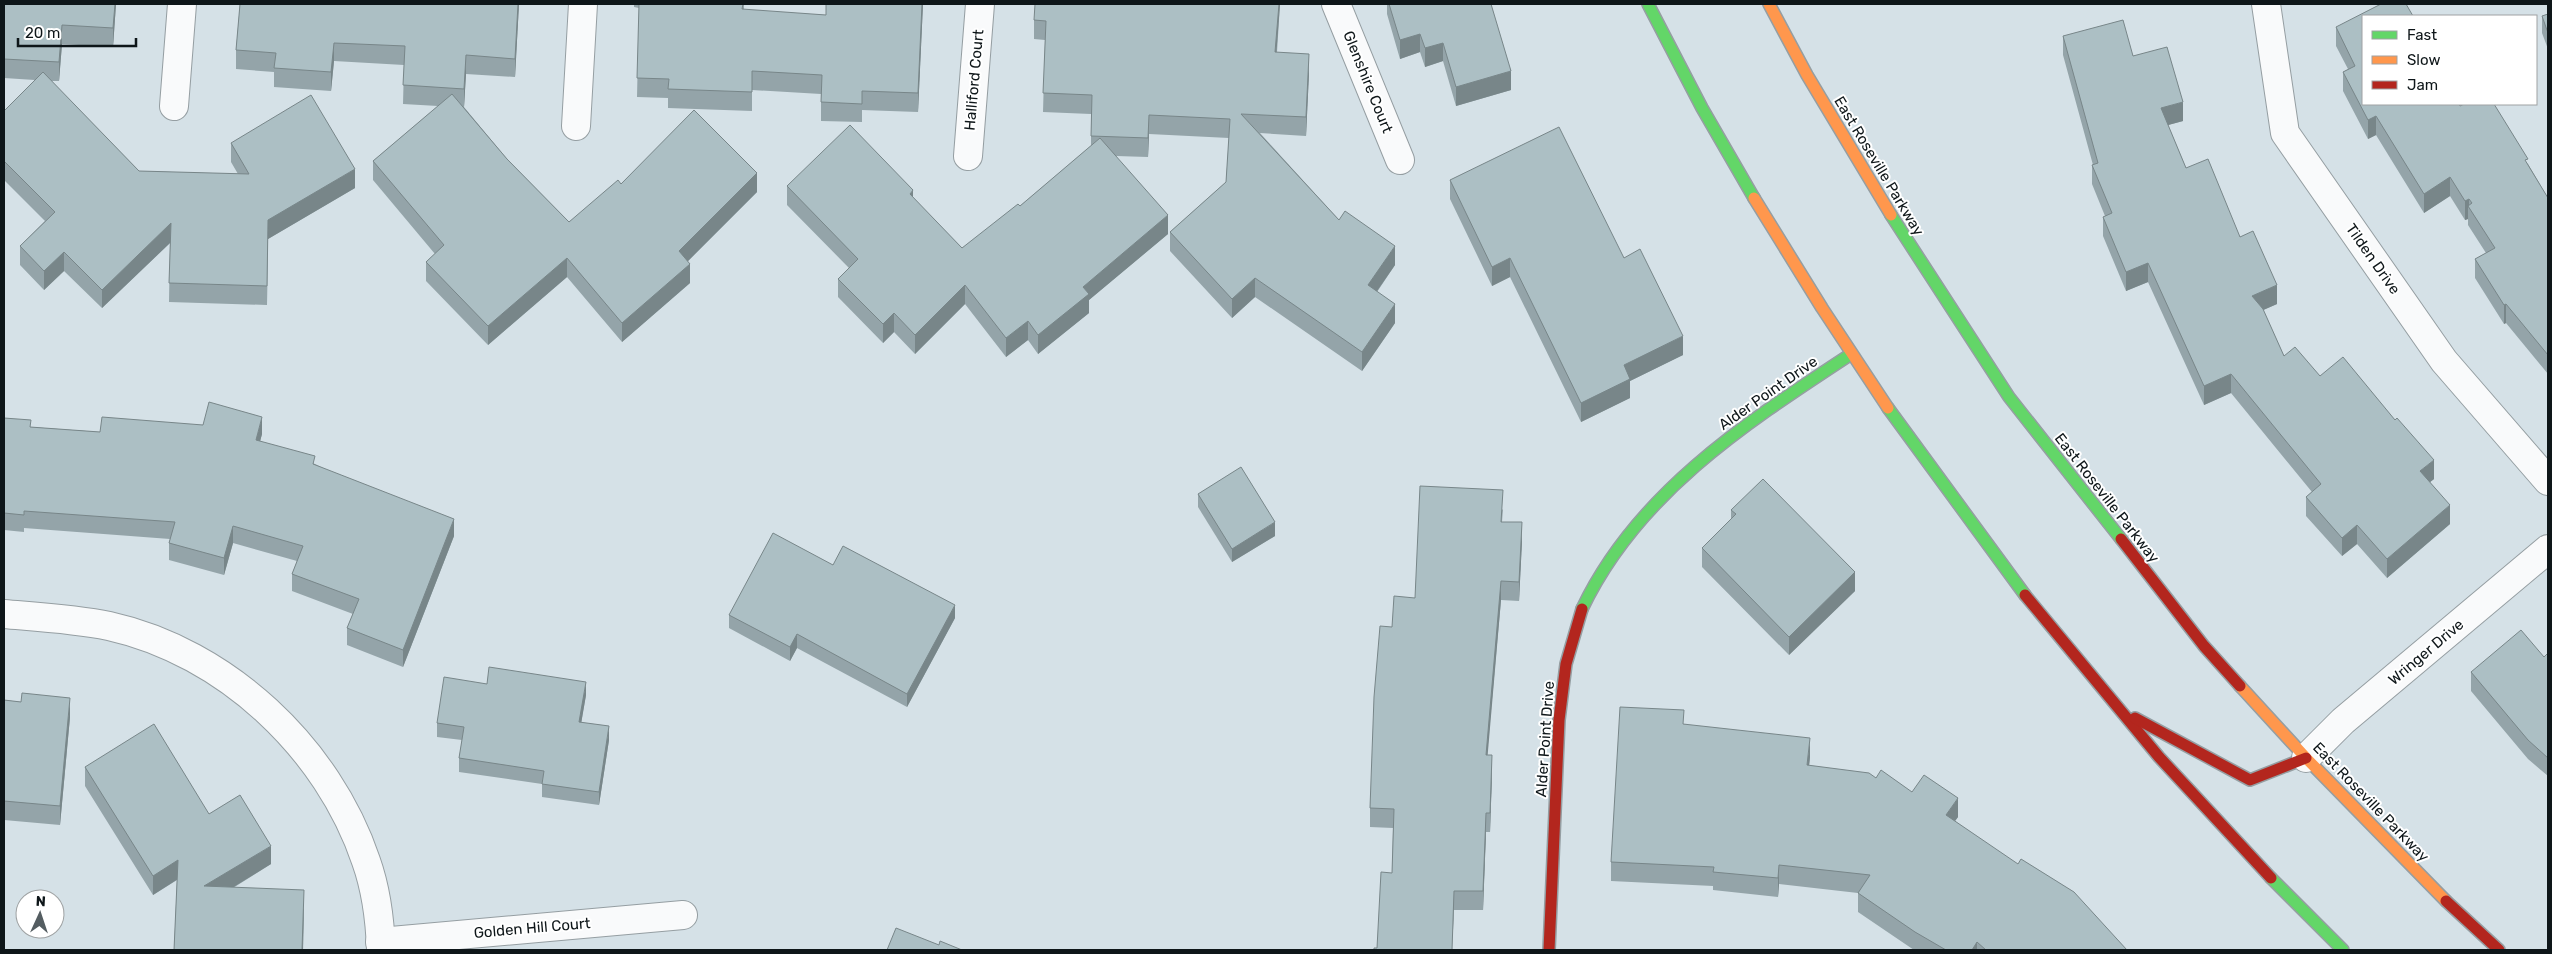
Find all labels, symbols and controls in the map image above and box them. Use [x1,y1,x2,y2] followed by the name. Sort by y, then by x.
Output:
[18,15,135,47] scale bar
[2362,15,2537,105] legend
[25,24,60,42] text: 20 m
[2407,26,2437,44] text: Fast
[1339,28,1397,136] street label: Glenshire Court
[961,29,987,131] street label: Halliford Court
[2407,51,2440,69] text: Slow
[2407,76,2438,94] text: Jam
[1830,93,1928,239] street label: East Roseville Parkway
[2342,220,2404,298] street label: Tilden Drive
[1715,352,1821,434] street label: Alder Point Drive
[2051,430,2163,566] street label: East Roseville Parkway
[2385,615,2467,689] street label: Wringer Drive
[1532,680,1558,798] street label: Alder Point Drive
[2309,738,2433,866] street label: East Roseville Parkway
[15,889,65,939] north arrow
[35,893,46,910] text: N
[473,914,591,942] street label: Golden Hill Court

